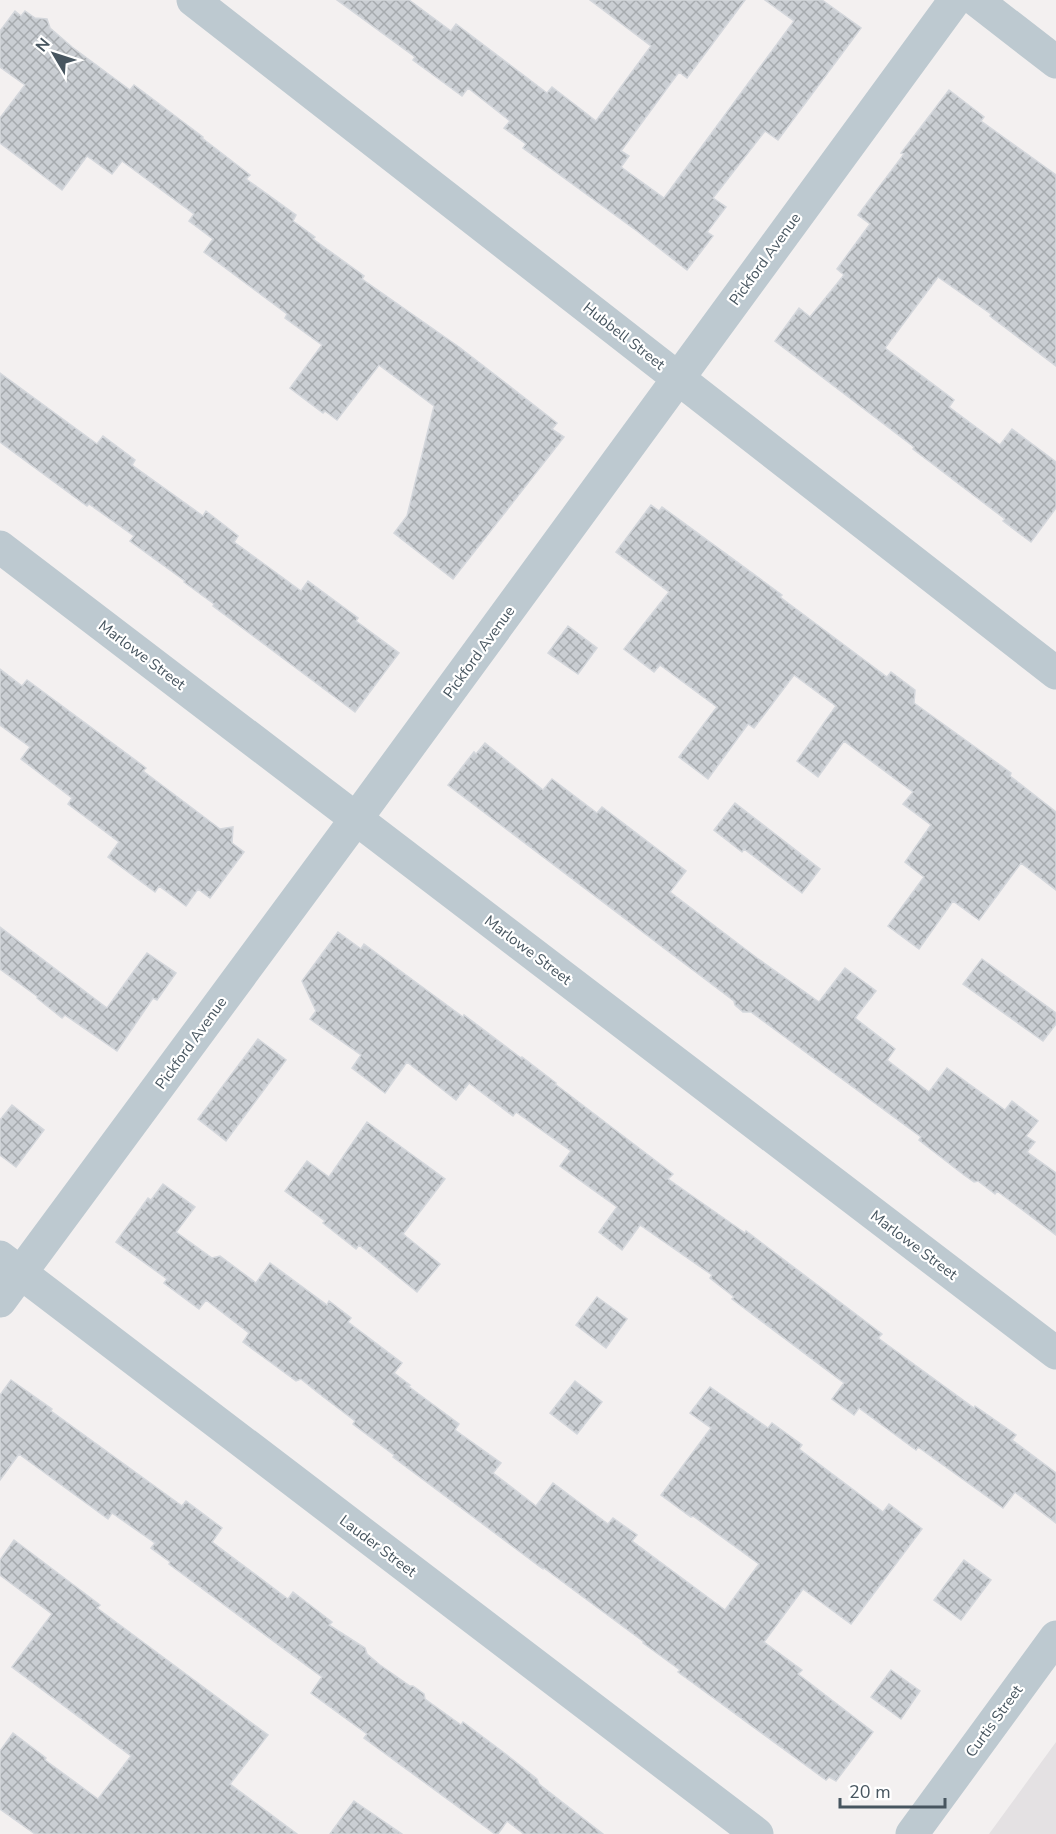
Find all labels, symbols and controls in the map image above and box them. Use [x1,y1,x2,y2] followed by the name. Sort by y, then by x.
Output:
[24,24,84,84] north arrow
[31,34,55,57] text: N
[725,209,805,309] street label: Pickford Avenue
[579,298,670,375] street label: Hubbell Street
[439,602,519,702] street label: Pickford Avenue
[94,616,190,695] street label: Marlowe Street
[480,911,576,990] street label: Marlowe Street
[151,993,231,1093] street label: Pickford Avenue
[866,1206,962,1285] street label: Marlowe Street
[335,1511,421,1582] street label: Lauder Street
[961,1680,1027,1761] street label: Curtis Street
[840,1771,945,1809] scale bar
[849,1780,891,1804] text: 20 m

